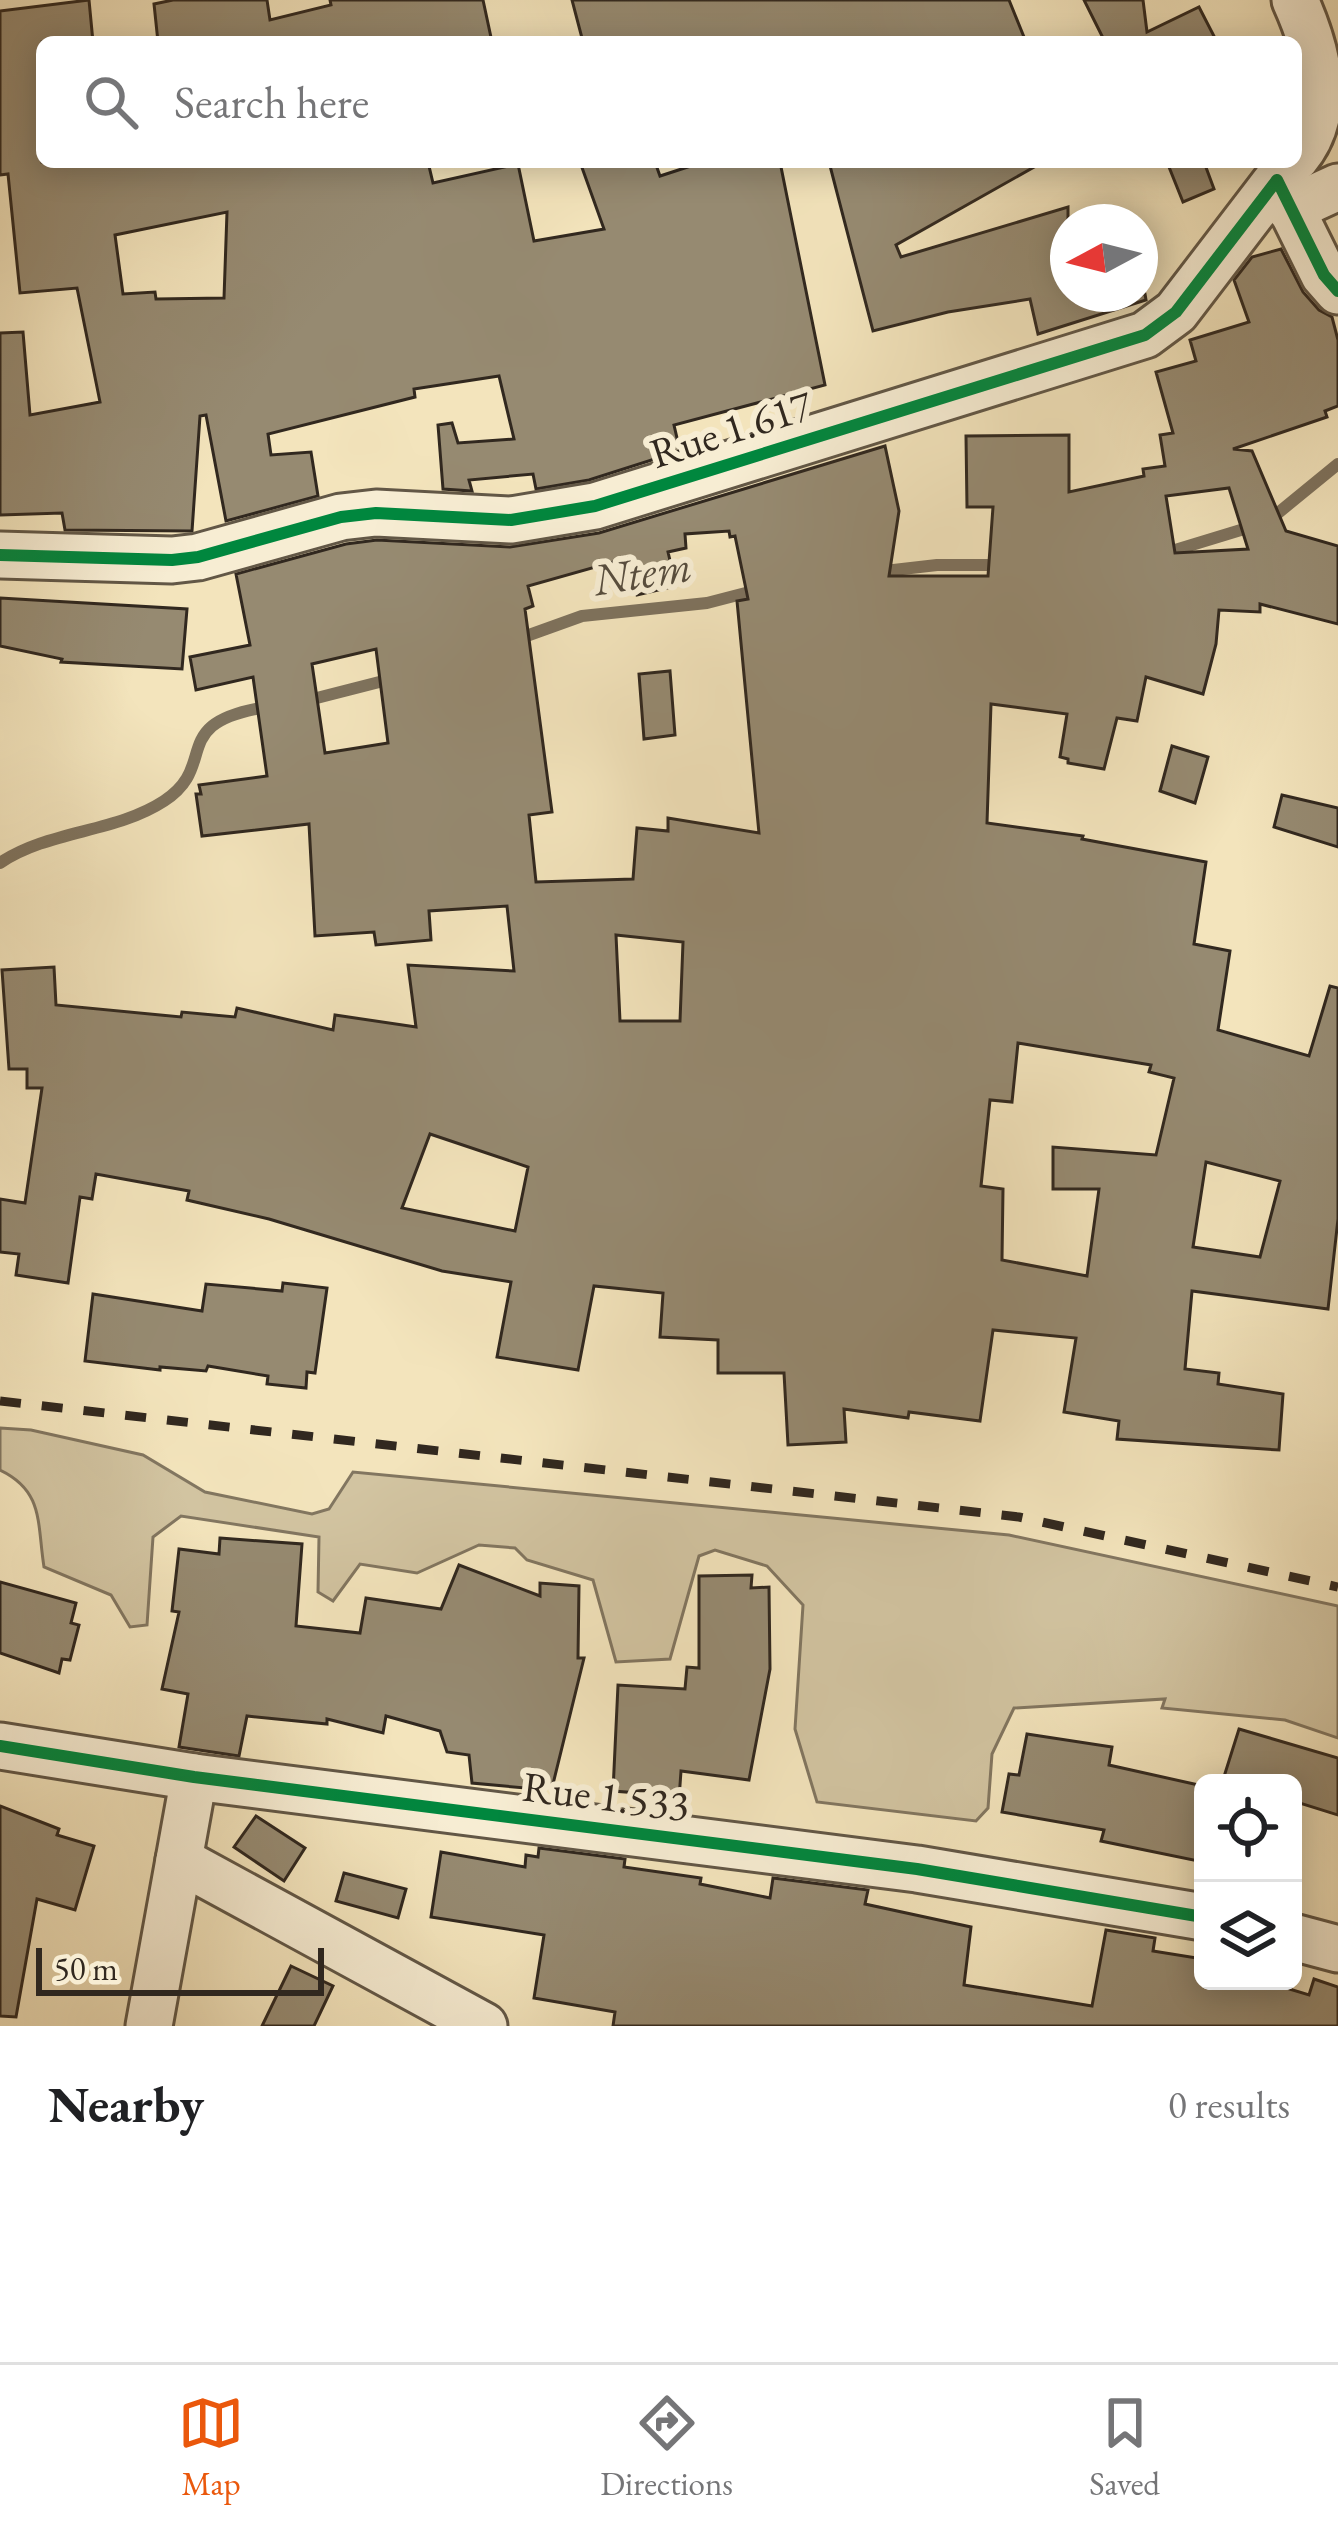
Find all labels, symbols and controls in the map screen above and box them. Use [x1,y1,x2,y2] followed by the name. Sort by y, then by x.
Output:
[36,36,1302,168] search box
[78,69,144,135] icon: search
[174,73,369,131] text: Search here
[1050,204,1158,312] north arrow
[643,377,820,481] street label: Rue 1.617
[588,536,695,609] water label: Ntem
[520,1759,692,1833] street label: Rue 1.533
[1194,1774,1302,1990] map controls
[1194,1774,1302,1882] button: locate
[1194,1882,1302,1990] button: layers
[36,1942,324,1995] scale bar
[54,1947,118,1990] text: 50 m
[48,2071,204,2137] text: Nearby
[1168,2079,1290,2130] text: 0 results
[178,2390,244,2505] tab: Map
[600,2390,733,2505] tab: Directions
[1089,2390,1160,2505] tab: Saved

